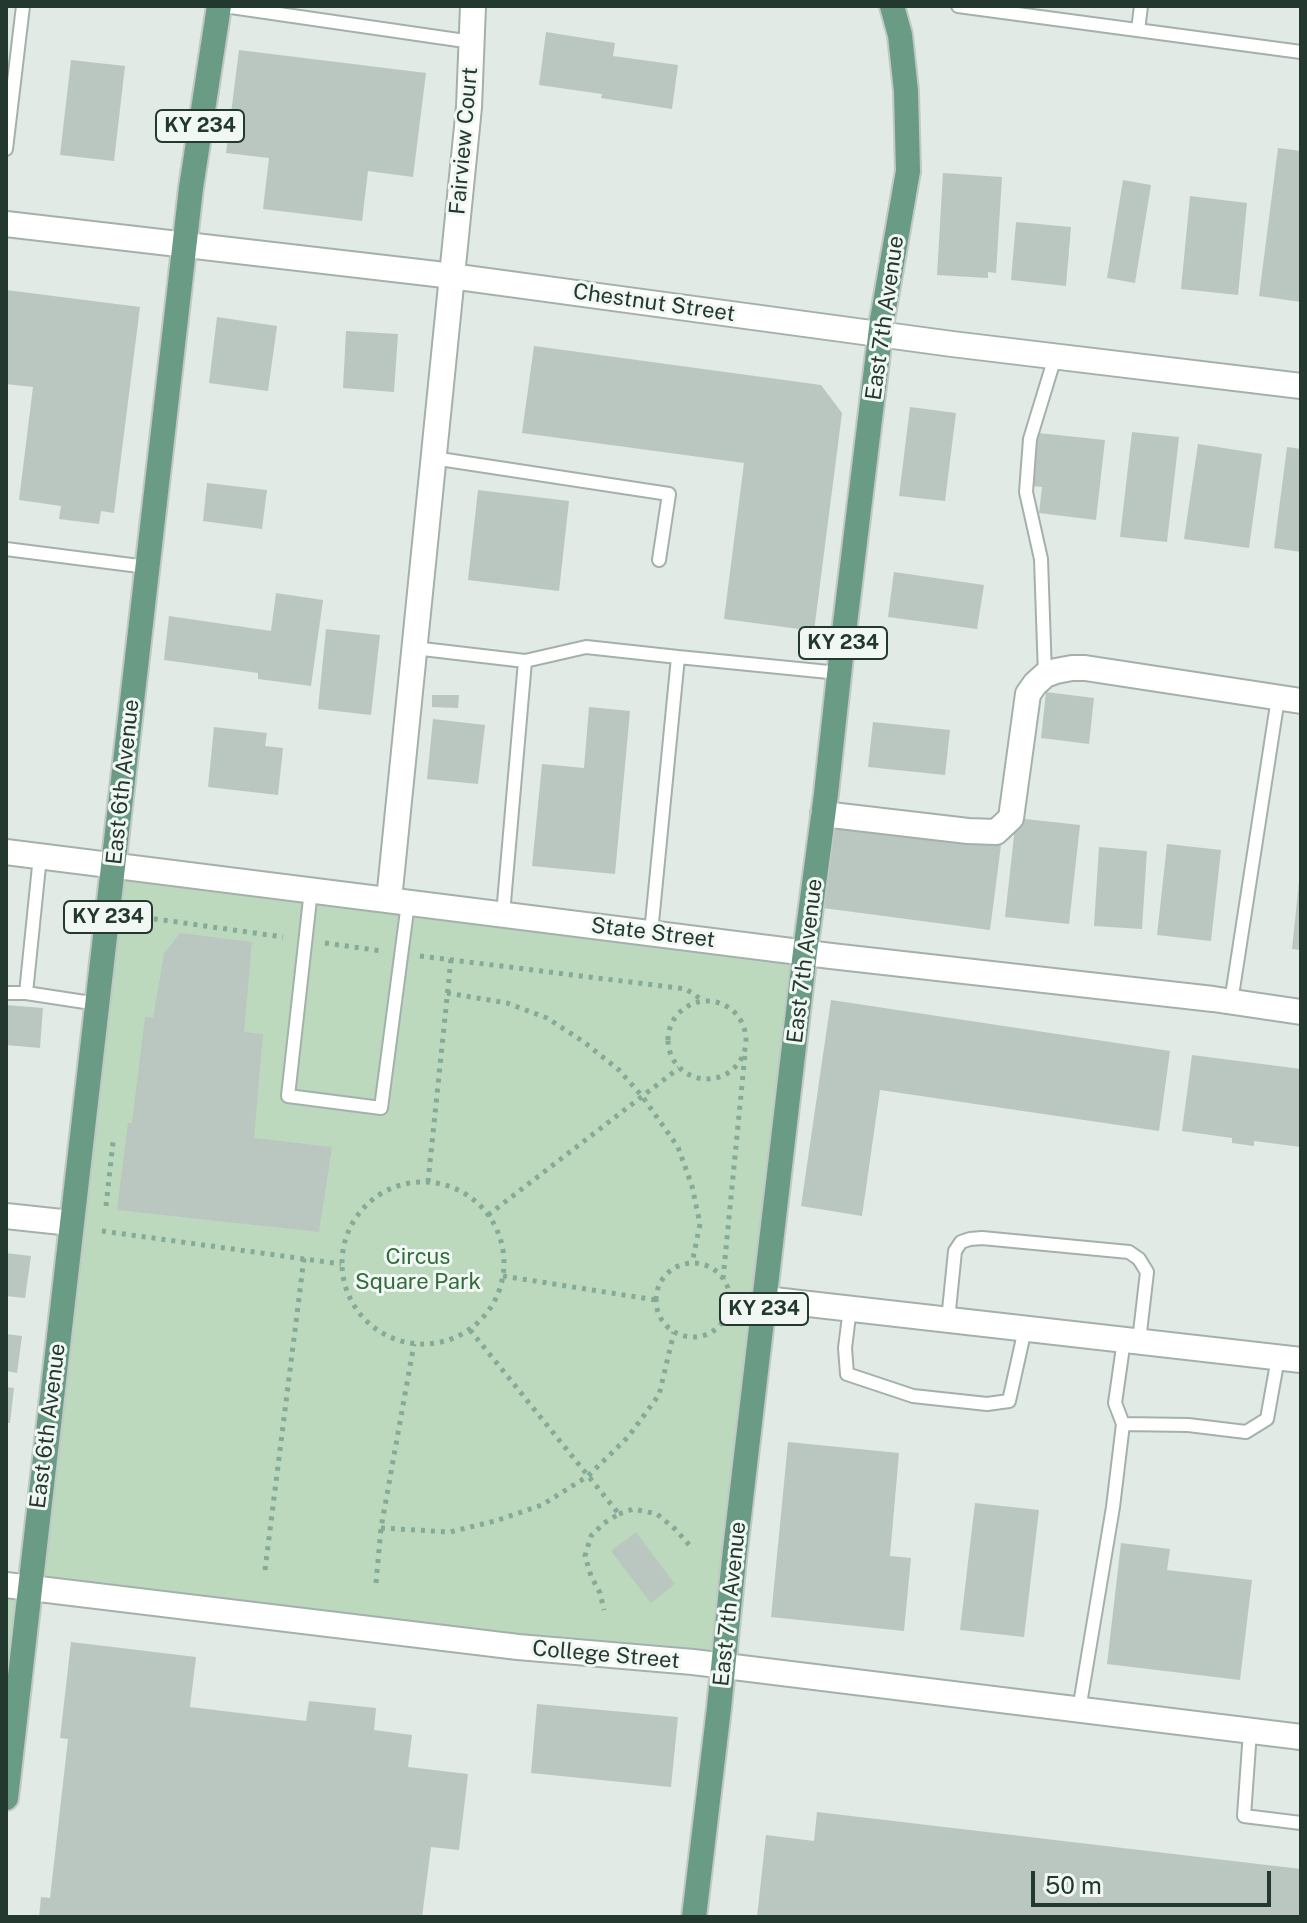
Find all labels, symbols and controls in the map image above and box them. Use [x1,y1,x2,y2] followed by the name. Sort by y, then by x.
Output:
[444,66,484,216] street label: Fairview Court
[156,110,244,142] road number: KY 234
[860,234,910,402] street label: East 7th Avenue
[571,279,737,327] street label: Chestnut Street
[799,627,887,659] road number: KY 234
[101,698,145,866] street label: East 6th Avenue
[782,877,828,1045] street label: East 7th Avenue
[64,901,152,933] road number: KY 234
[589,912,717,954] street label: State Street
[355,1244,481,1296] park label: Circus Square Park
[720,1293,808,1325] road number: KY 234
[25,1342,71,1510] street label: East 6th Avenue
[708,1520,752,1688] street label: East 7th Avenue
[531,1635,681,1675] street label: College Street
[1035,1855,1275,1905] scale bar
[1045,1871,1102,1899] text: 50 m

